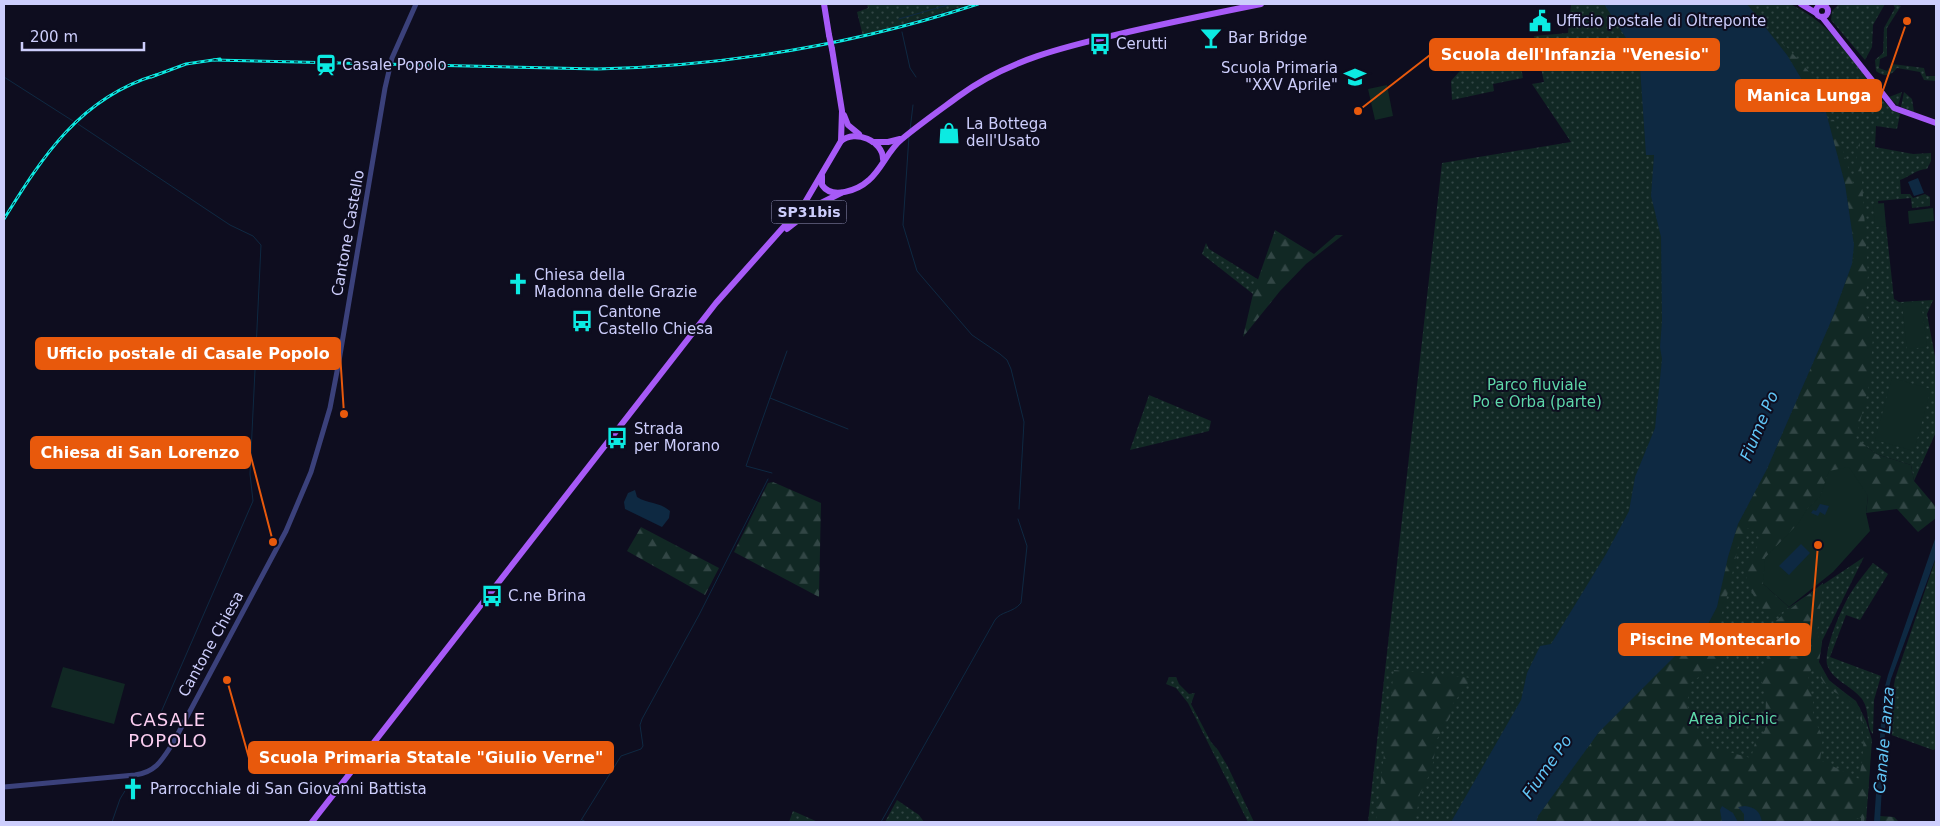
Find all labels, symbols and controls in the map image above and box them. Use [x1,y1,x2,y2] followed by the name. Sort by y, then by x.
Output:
[1527,8,1553,34] public building icon: Ufficio postale di Oltreponte
[1556,12,1766,30] place label: Ufficio postale di Oltreponte
[22,20,145,52] scale bar
[1198,25,1224,51] bar icon: Bar Bridge
[30,28,78,46] text: 200 m
[1228,29,1307,47] place label: Bar Bridge
[1087,31,1113,57] bus stop icon: Cerutti
[1116,35,1167,53] place label: Cerutti
[1430,39,1719,70] callout: Scuola dell'Infanzia "Venesio"
[1441,45,1709,64] text: Scuola dell'Infanzia "Venesio"
[313,52,339,78] station icon: Casale Popolo
[342,56,447,74] place label: Casale Popolo
[1221,59,1338,94] place label: Scuola Primaria "XXV Aprile"
[1342,64,1368,90] school or university icon: Scuola Primaria "XXV Aprile"
[1736,80,1881,111] callout: Manica Lunga
[1747,86,1871,105] text: Manica Lunga
[966,115,1048,150] place label: La Bottega dell'Usato
[936,120,962,146] shop icon: La Bottega dell'Usato
[328,168,368,298] street label: Cantone Castello
[772,200,846,223] road number: SP31bis
[534,266,697,301] place label: Chiesa della Madonna delle Grazie
[505,271,531,297] church icon: Chiesa della Madonna delle Grazie
[598,303,713,338] place label: Cantone Castello Chiesa
[569,308,595,334] bus stop icon: Cantone Castello Chiesa
[36,338,340,369] callout: Ufficio postale di Casale Popolo
[46,344,330,363] text: Ufficio postale di Casale Popolo
[1472,376,1602,411] park label: Parco fluviale Po e Orba (parte)
[1736,388,1782,464] water label: Fiume Po
[634,420,720,455] place label: Strada per Morano
[604,425,630,451] bus stop icon: Strada per Morano
[31,437,250,468] callout: Chiesa di San Lorenzo
[41,443,239,462] text: Chiesa di San Lorenzo
[479,583,505,609] bus stop icon: C.ne Brina
[508,587,586,605] place label: C.ne Brina
[174,588,248,700] street label: Cantone Chiesa
[1619,624,1810,655] callout: Piscine Montecarlo
[1630,630,1800,649] text: Piscine Montecarlo
[1870,686,1898,794] water label: Canale Lanza
[128,709,208,751] district label: CASALE POPOLO
[1689,710,1777,728] park label: Area pic-nic
[1518,731,1576,803] water label: Fiume Po
[249,742,613,773] callout: Scuola Primaria Statale "Giulio Verne"
[259,748,603,767] text: Scuola Primaria Statale "Giulio Verne"
[120,776,146,802] church icon: Parrocchiale di San Giovanni Battista
[150,780,427,798] place label: Parrocchiale di San Giovanni Battista

